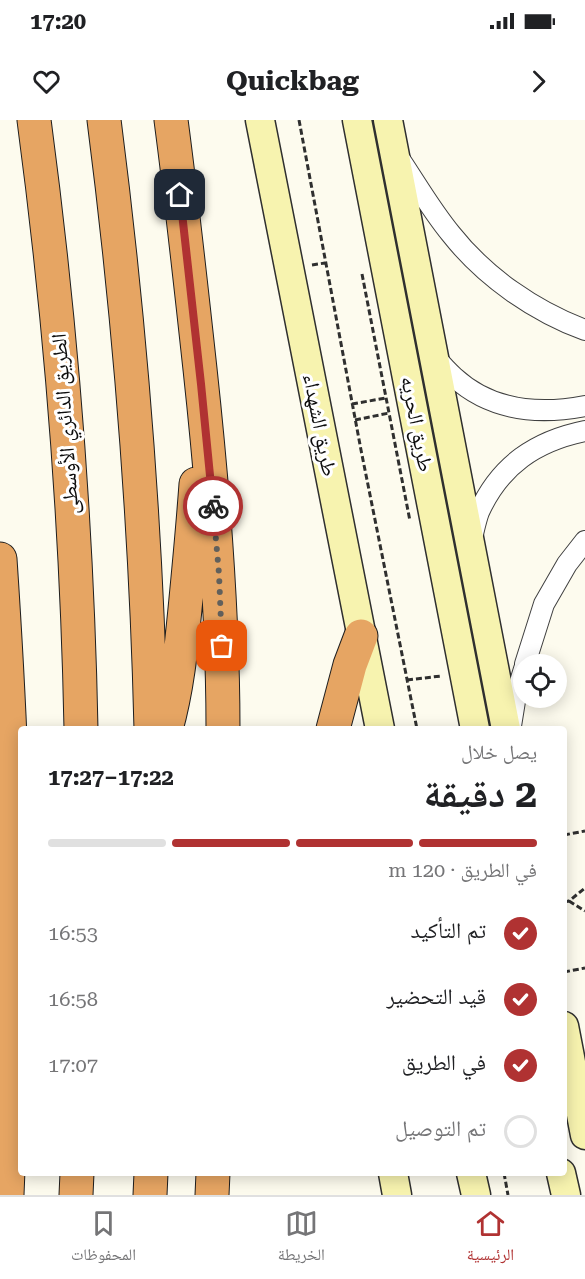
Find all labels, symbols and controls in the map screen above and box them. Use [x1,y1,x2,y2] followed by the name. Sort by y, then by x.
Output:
[30,9,86,34] text: 17:20
[30,65,63,98] icon: heart
[226,65,359,97] text: Quickbag
[522,65,555,98] icon: forward
[154,169,205,220] pin
[163,178,196,211] icon: home
[47,332,88,515] street label: الطريق الدائري الأوسطى
[297,372,342,478] street label: طريق الشهداء
[395,374,438,474] street label: طريق الحريه
[183,476,243,536] courier
[197,490,230,523] icon: bike
[196,620,247,671] pin
[205,629,238,662] icon: bag
[513,654,567,708] map controls
[513,654,567,708] button: locate
[461,740,537,764] text: يصل خلال
[48,765,174,790] text: 17:22–17:27
[423,771,537,817] text: 2 دقيقة
[388,858,537,882] text: في الطريق · 120 m
[504,917,537,950] icon: check
[410,918,486,943] text: تم التأكيد
[48,921,98,945] text: 16:53
[504,983,537,1016] icon: check
[386,984,486,1009] text: قيد التحضير
[48,987,98,1011] text: 16:58
[504,1049,537,1082] icon: check
[402,1050,486,1075] text: في الطريق
[48,1053,98,1077] text: 17:07
[395,1116,486,1141] text: تم التوصيل
[71,1207,136,1270] tab: المحفوظات
[278,1207,325,1270] tab: الخريطة
[467,1207,514,1270] tab: الرئيسية

